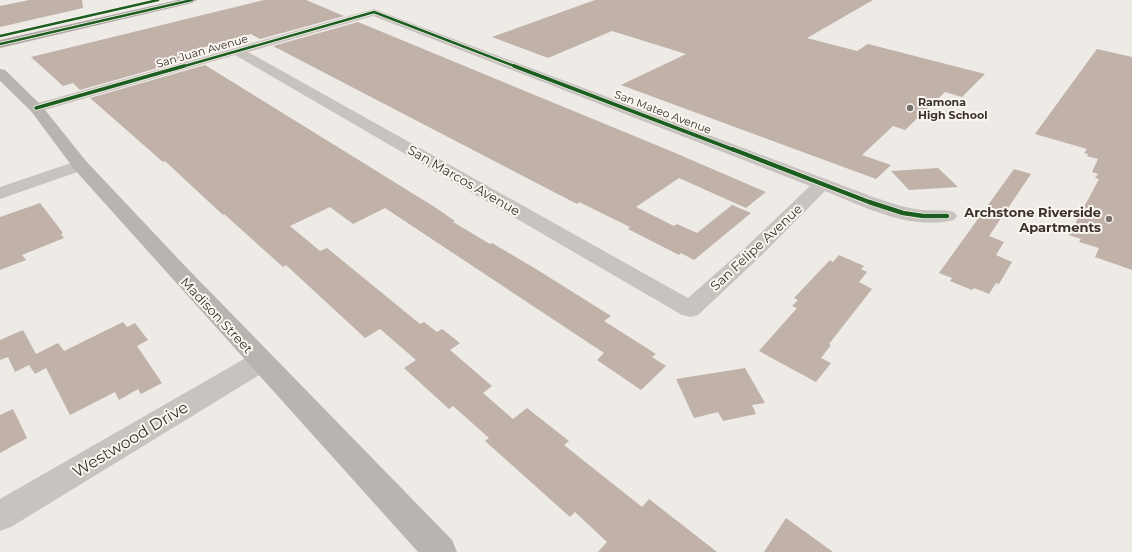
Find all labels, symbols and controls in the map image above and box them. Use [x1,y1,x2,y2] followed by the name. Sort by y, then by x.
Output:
[155,31,250,71] street label: San Juan Avenue
[613,87,714,137] street label: San Mateo Avenue
[918,95,987,122] place label: Ramona High School
[905,103,915,113] marker: Ramona High School
[405,141,523,219] street label: San Marcos Avenue
[707,200,805,294] street label: San Felipe Avenue
[963,204,1101,235] place label: Archstone Riverside Apartments
[1104,214,1114,224] marker: Archstone Riverside Apartments
[178,274,256,356] street label: Madison Street
[69,397,192,481] street label: Westwood Drive

